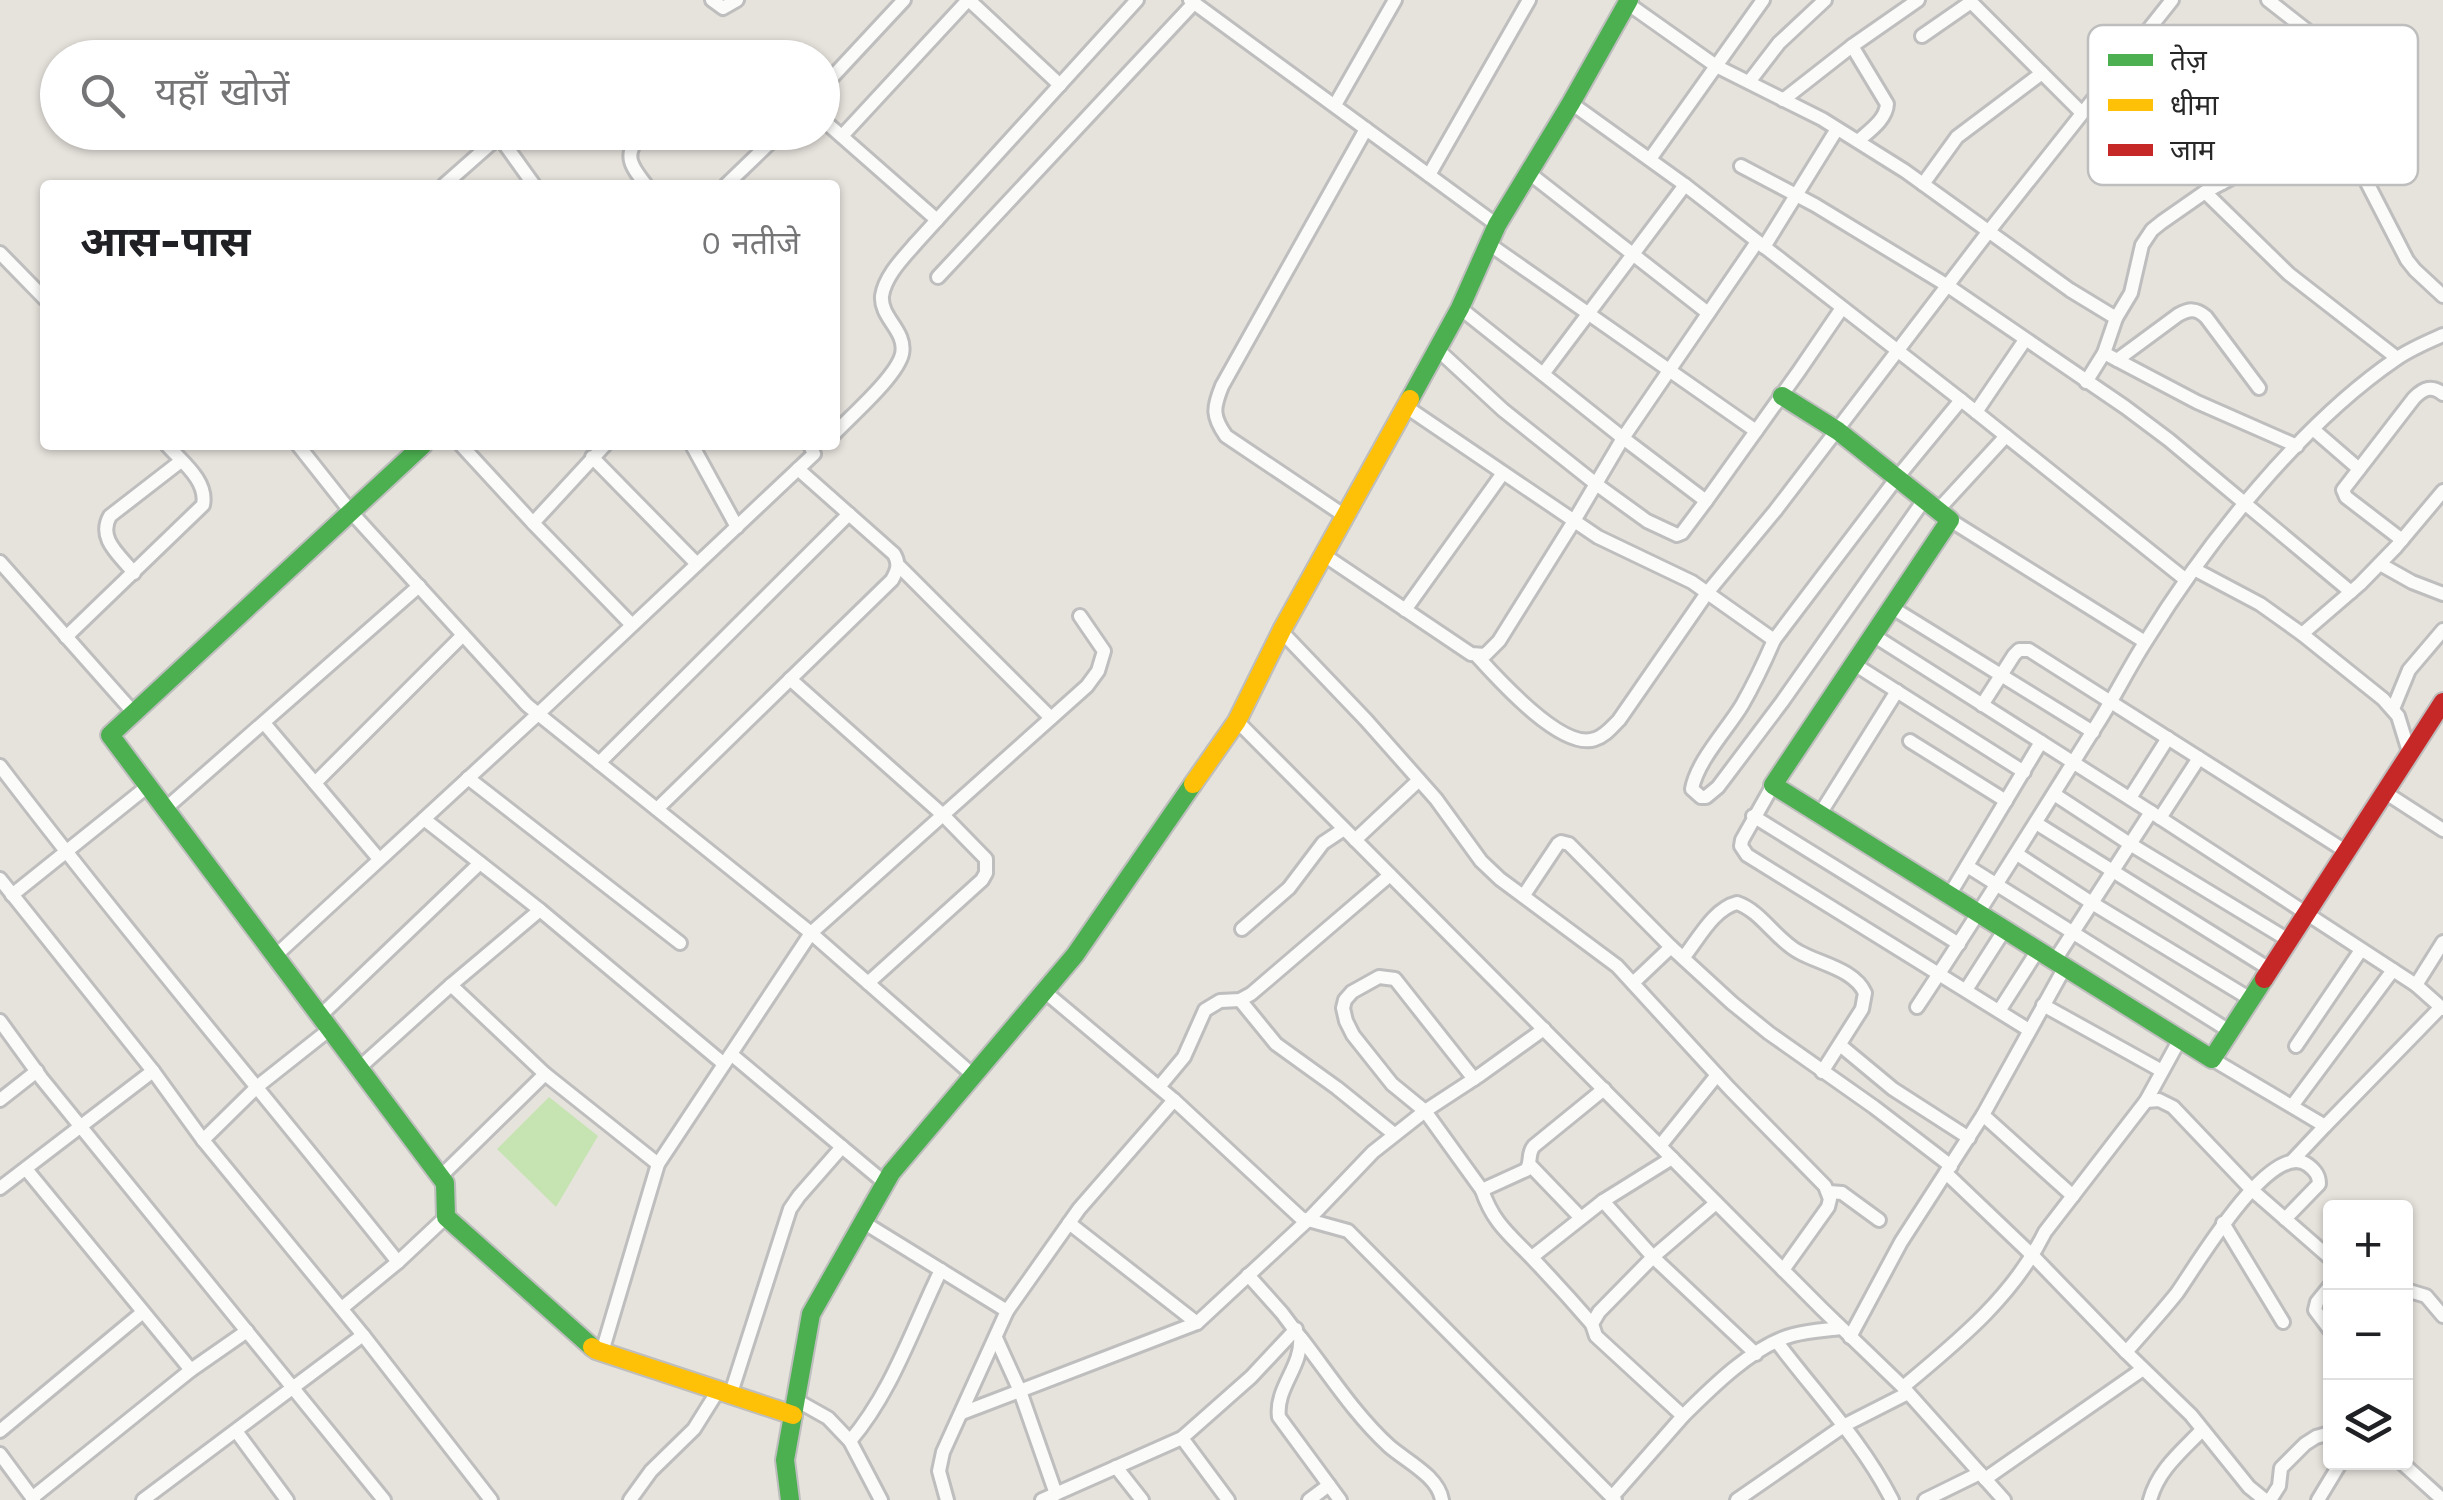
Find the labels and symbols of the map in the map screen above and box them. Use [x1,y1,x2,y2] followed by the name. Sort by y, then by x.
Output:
[2088,25,2418,185] legend
[2170,44,2208,77] text: तेज़
[2170,89,2219,122] text: धीमा
[2170,134,2216,167] text: जाम

